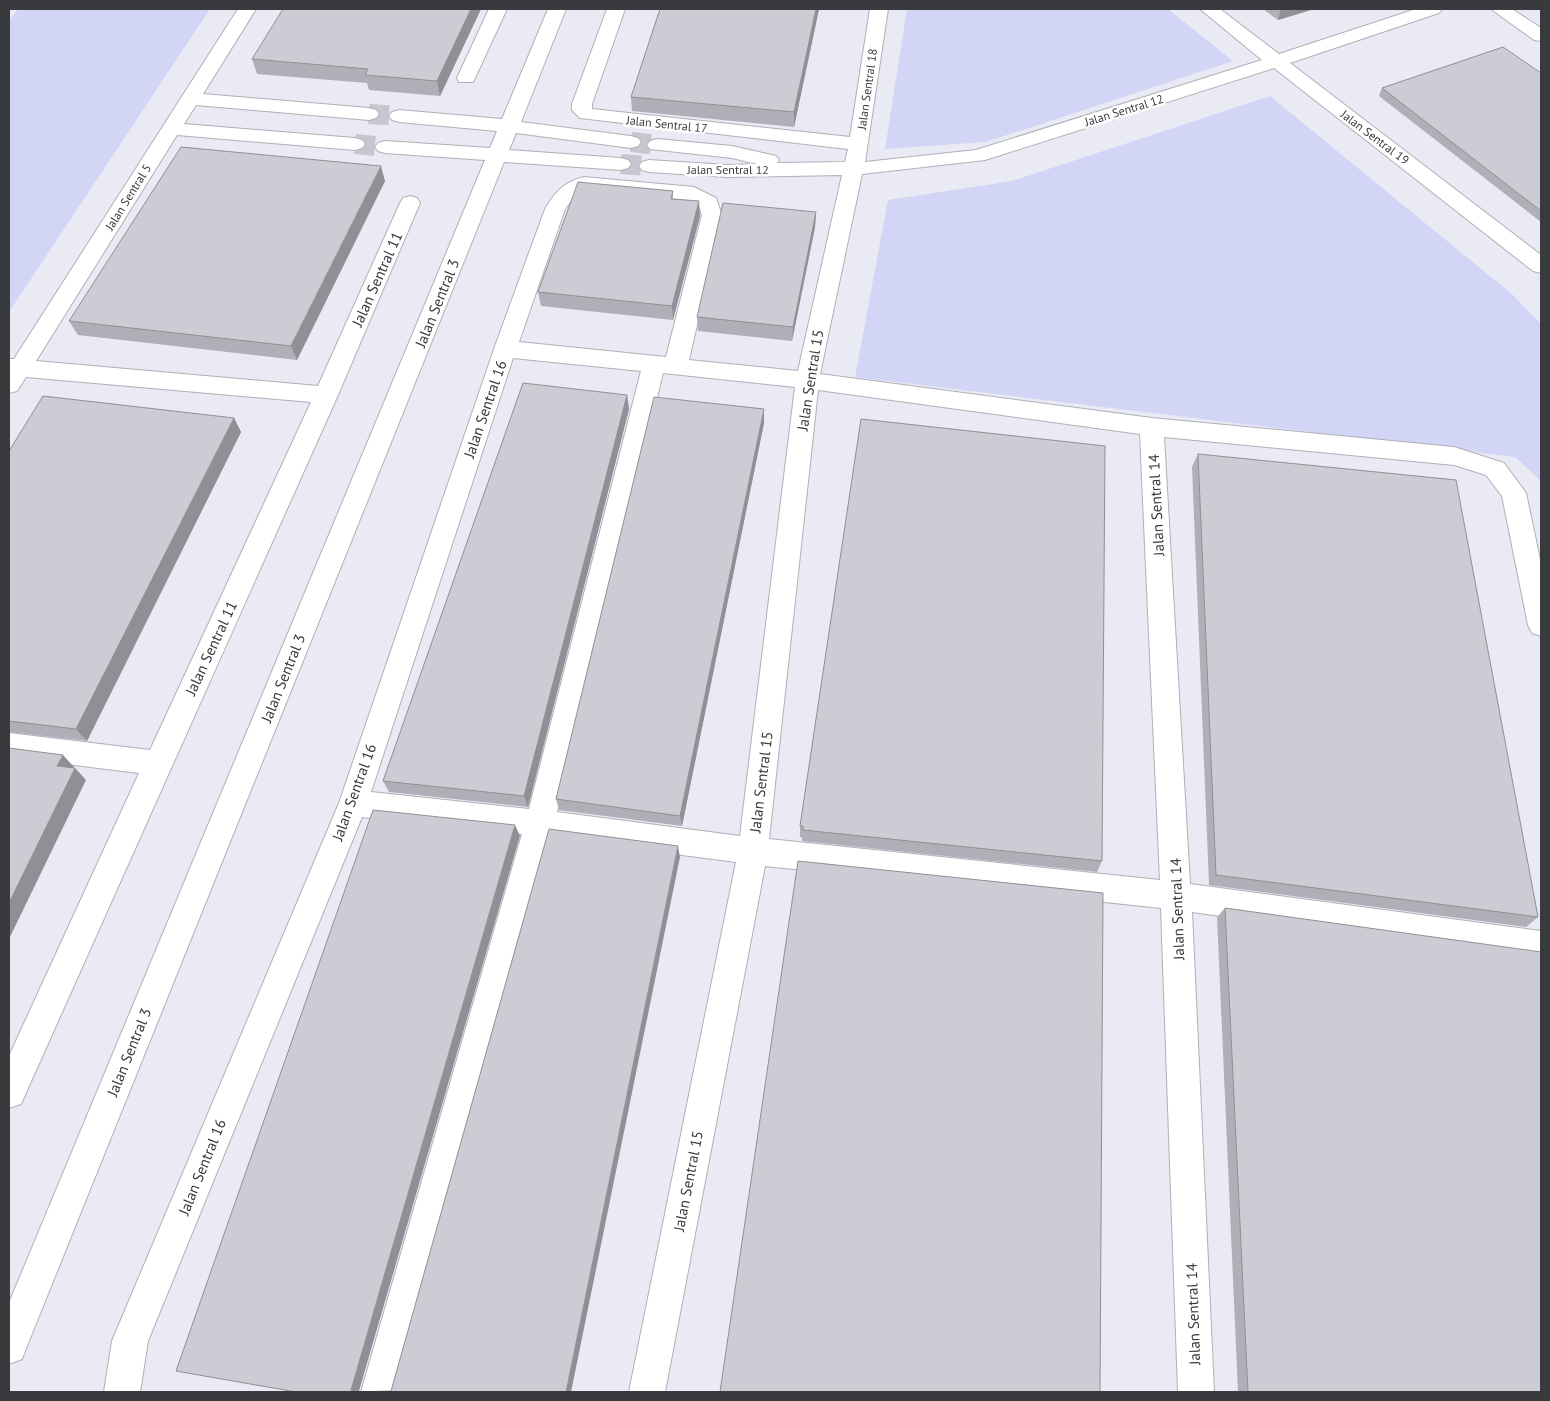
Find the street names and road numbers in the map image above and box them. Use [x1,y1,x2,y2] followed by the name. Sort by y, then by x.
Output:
[854,48,880,131] street label: Jalan Sentral 18
[1082,91,1165,129] street label: Jalan Sentral 12
[1337,106,1412,168] street label: Jalan Sentral 19
[625,112,708,136] street label: Jalan Sentral 17
[101,161,154,234] street label: Jalan Sentral 5
[686,162,769,177] street label: Jalan Sentral 12
[347,229,406,330] street label: Jalan Sentral 11
[410,256,463,351] street label: Jalan Sentral 3
[792,328,827,433] street label: Jalan Sentral 15
[459,358,511,461] street label: Jalan Sentral 16
[1144,454,1168,557] street label: Jalan Sentral 14
[180,598,241,699] street label: Jalan Sentral 11
[256,631,309,726] street label: Jalan Sentral 3
[745,730,777,835] street label: Jalan Sentral 15
[327,741,380,844] street label: Jalan Sentral 16
[1166,858,1188,961] street label: Jalan Sentral 14
[102,1005,155,1100] street label: Jalan Sentral 3
[174,1116,230,1219] street label: Jalan Sentral 16
[669,1129,707,1234] street label: Jalan Sentral 15
[1182,1263,1204,1366] street label: Jalan Sentral 14

